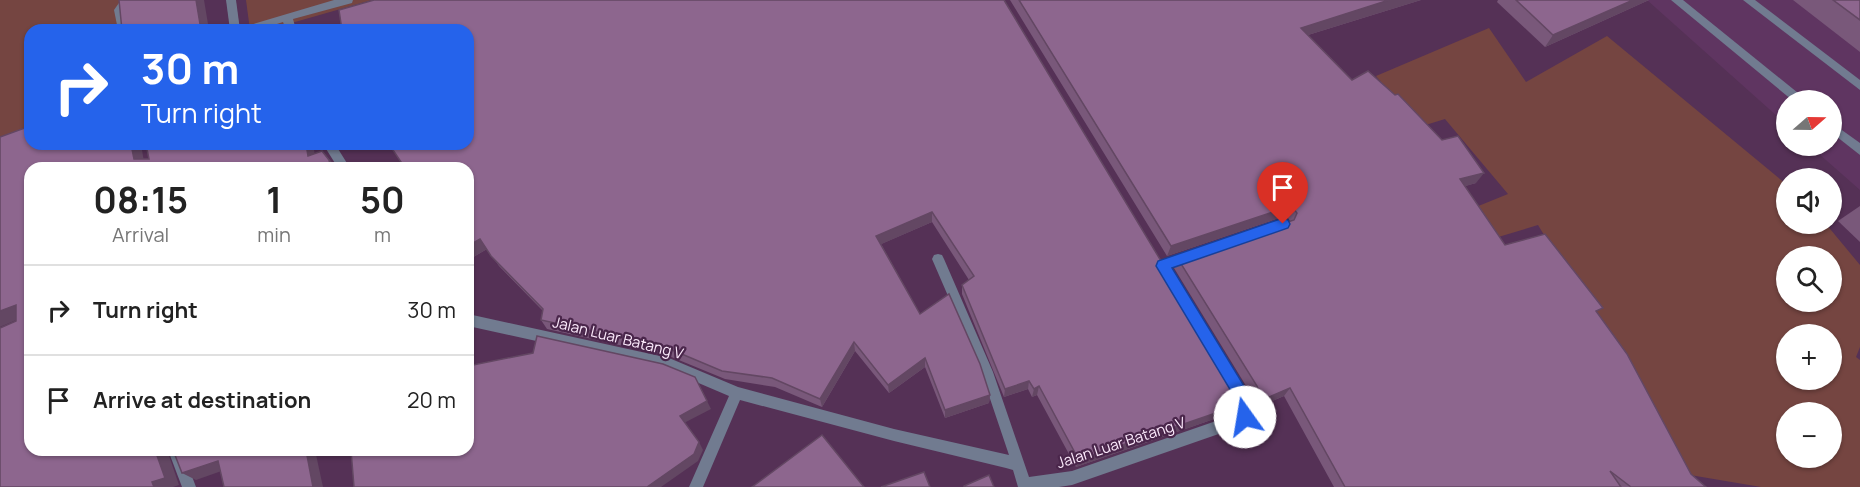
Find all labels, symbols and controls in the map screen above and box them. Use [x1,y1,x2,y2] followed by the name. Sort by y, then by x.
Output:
[141,39,239,97] text: 30 m
[42,48,120,126] icon: right
[1776,90,1842,156] north arrow
[1776,90,1842,468] map controls
[141,94,262,131] text: Turn right
[1257,162,1308,224] pin
[1776,168,1842,234] button: sound
[1266,171,1299,204] icon: arrive
[93,175,188,224] text: 08:15
[266,175,282,224] text: 1
[360,175,405,224] text: 50
[112,221,169,248] text: Arrival
[257,221,291,248] text: min
[374,221,391,248] text: m
[1776,246,1842,312] button: search
[42,294,75,327] icon: right
[93,295,198,325] text: Turn right
[407,295,456,325] text: 30 m
[551,311,686,364] street label: Jalan Luar Batang V
[1776,324,1842,390] button: +
[42,384,75,417] icon: arrive
[93,385,311,415] text: Arrive at destination
[407,385,456,415] text: 20 m
[1213,385,1277,449] position arrow
[1776,402,1842,468] button: −
[1054,412,1188,473] street label: Jalan Luar Batang V

